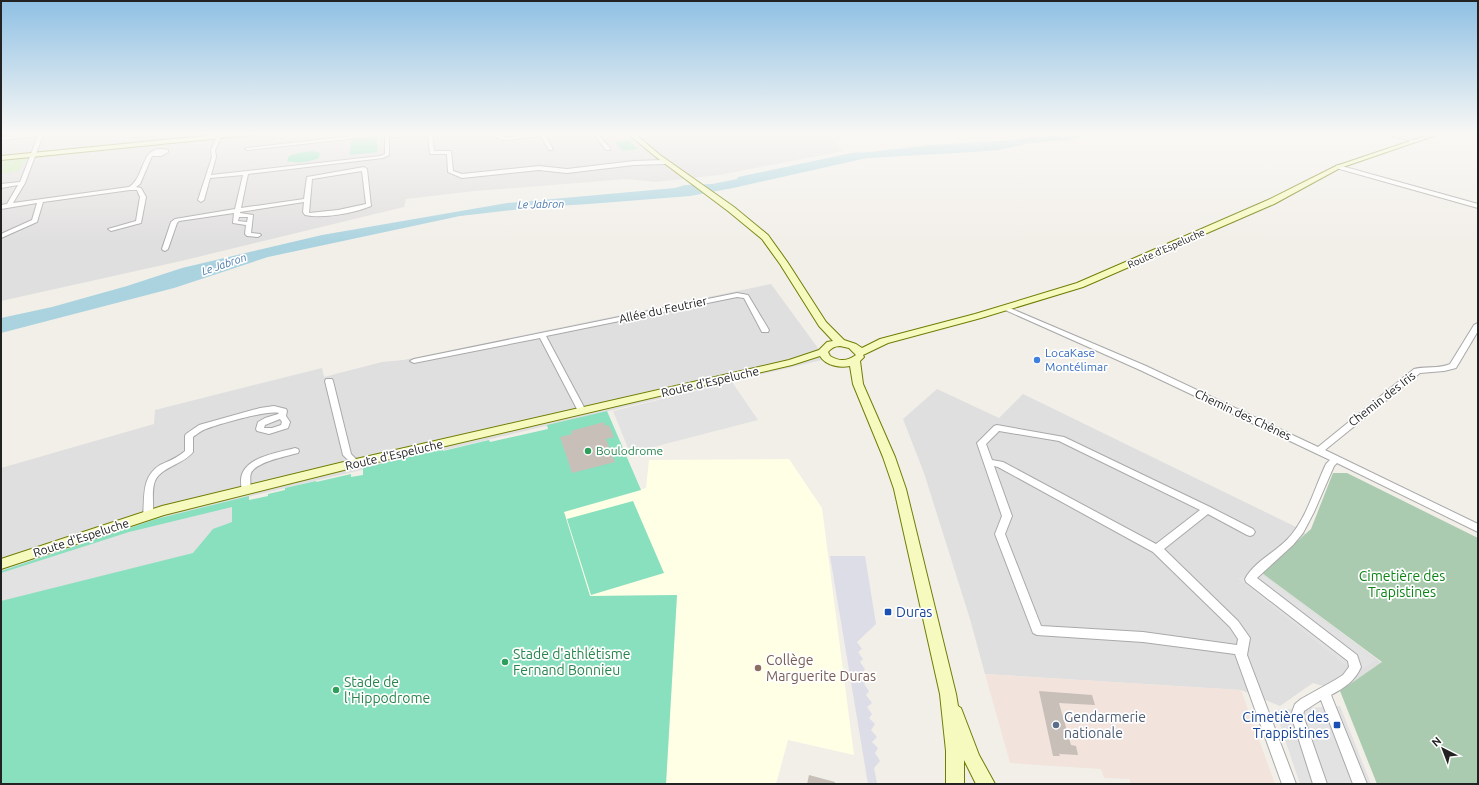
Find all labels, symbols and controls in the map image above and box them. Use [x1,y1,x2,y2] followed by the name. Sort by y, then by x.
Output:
[518,198,564,210] water label: Le Jabron
[1126,226,1206,270] street label: Route d'Espeluche
[200,251,248,277] water label: Le Jabron
[618,294,709,325] street label: Allée du Feutrier
[1045,346,1108,373] place label: LocaKase Montélimar
[1032,355,1042,365] marker: LocaKase Montélimar
[660,364,760,399] street label: Route d'Espeluche
[1346,369,1418,429] street label: Chemin des Iris
[1193,387,1293,443] street label: Chemin des Chênes
[344,437,444,472] street label: Route d'Espeluche
[596,444,663,457] place label: Boulodrome
[583,446,593,456] marker: Boulodrome
[31,516,130,559] street label: Route d'Espeluche
[1359,568,1445,600] park label: Cimetière des Trapistines
[896,604,932,620] place label: Duras
[883,607,893,617] marker: Duras
[513,646,631,678] place label: Stade d'athlétisme Fernand Bonnieu
[766,652,876,684] place label: Collège Marguerite Duras
[500,657,510,667] marker: Stade d'athlétisme Fernand Bonnieu
[753,663,763,673] marker: Collège Marguerite Duras
[344,674,430,706] place label: Stade de l'Hippodrome
[331,685,341,695] marker: Stade de l'Hippodrome
[1064,709,1146,741] place label: Gendarmerie nationale
[1242,709,1329,741] place label: Cimetière des Trappistines
[1051,720,1061,730] marker: Gendarmerie nationale
[1332,720,1342,730] marker: Cimetière des Trappistines
[1423,729,1463,769] north arrow
[1429,734,1443,749] text: N

